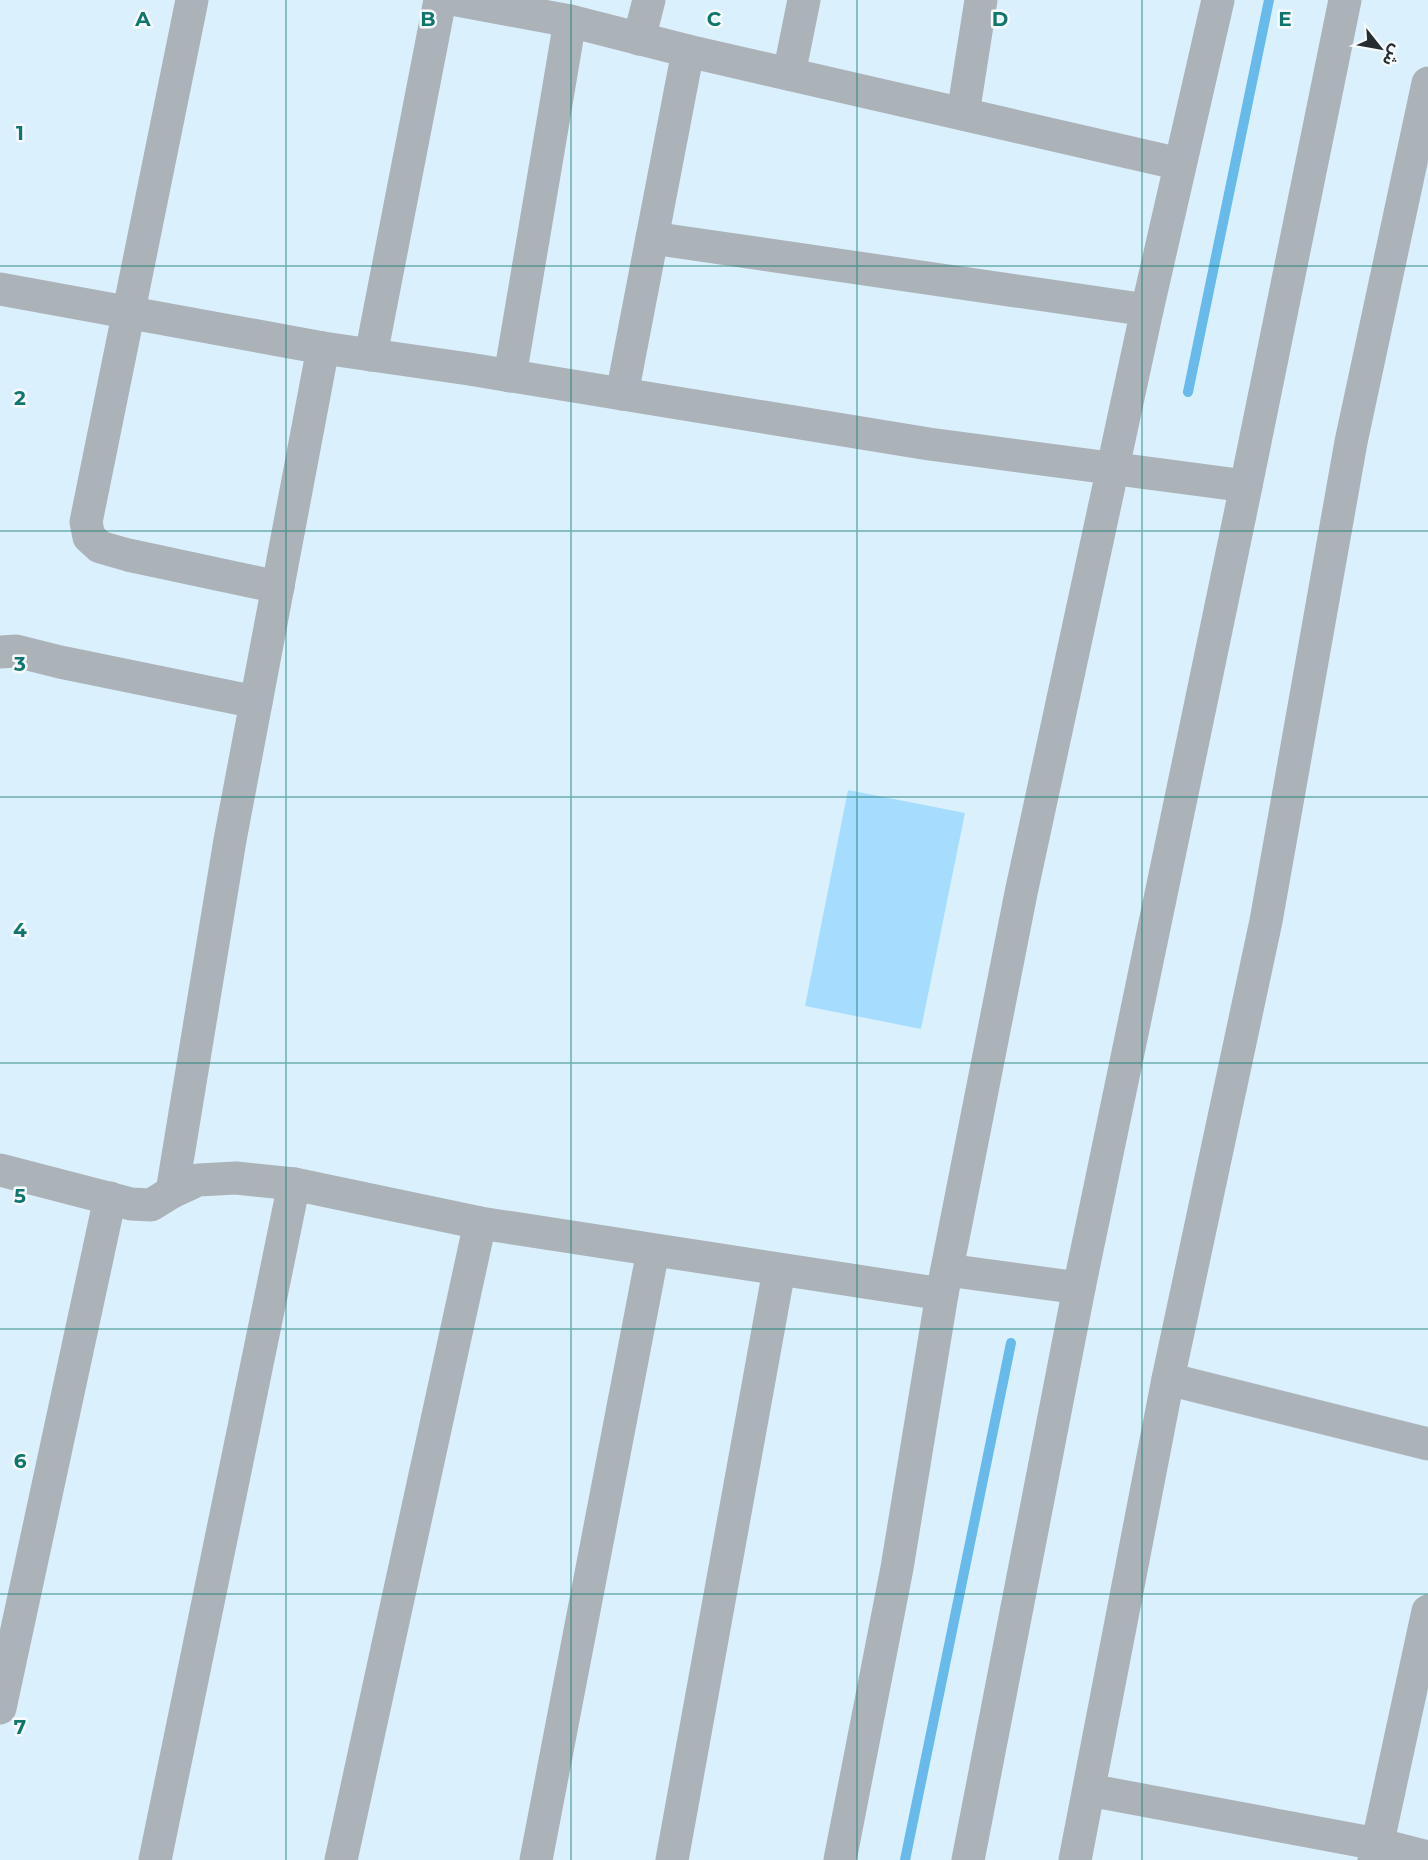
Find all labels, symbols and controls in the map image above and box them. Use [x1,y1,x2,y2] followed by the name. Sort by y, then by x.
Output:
[134,7,151,31] text: A
[420,7,436,31] text: B
[707,7,722,31] text: C
[992,7,1008,31] text: D
[1278,7,1292,31] text: E
[1350,18,1410,78] north arrow
[1379,41,1406,70] text: ش
[16,121,24,145] text: 1
[14,386,26,410] text: 2
[13,652,26,676] text: 3
[13,918,27,942] text: 4
[14,1184,26,1208] text: 5
[14,1449,27,1473] text: 6
[14,1715,26,1739] text: 7

